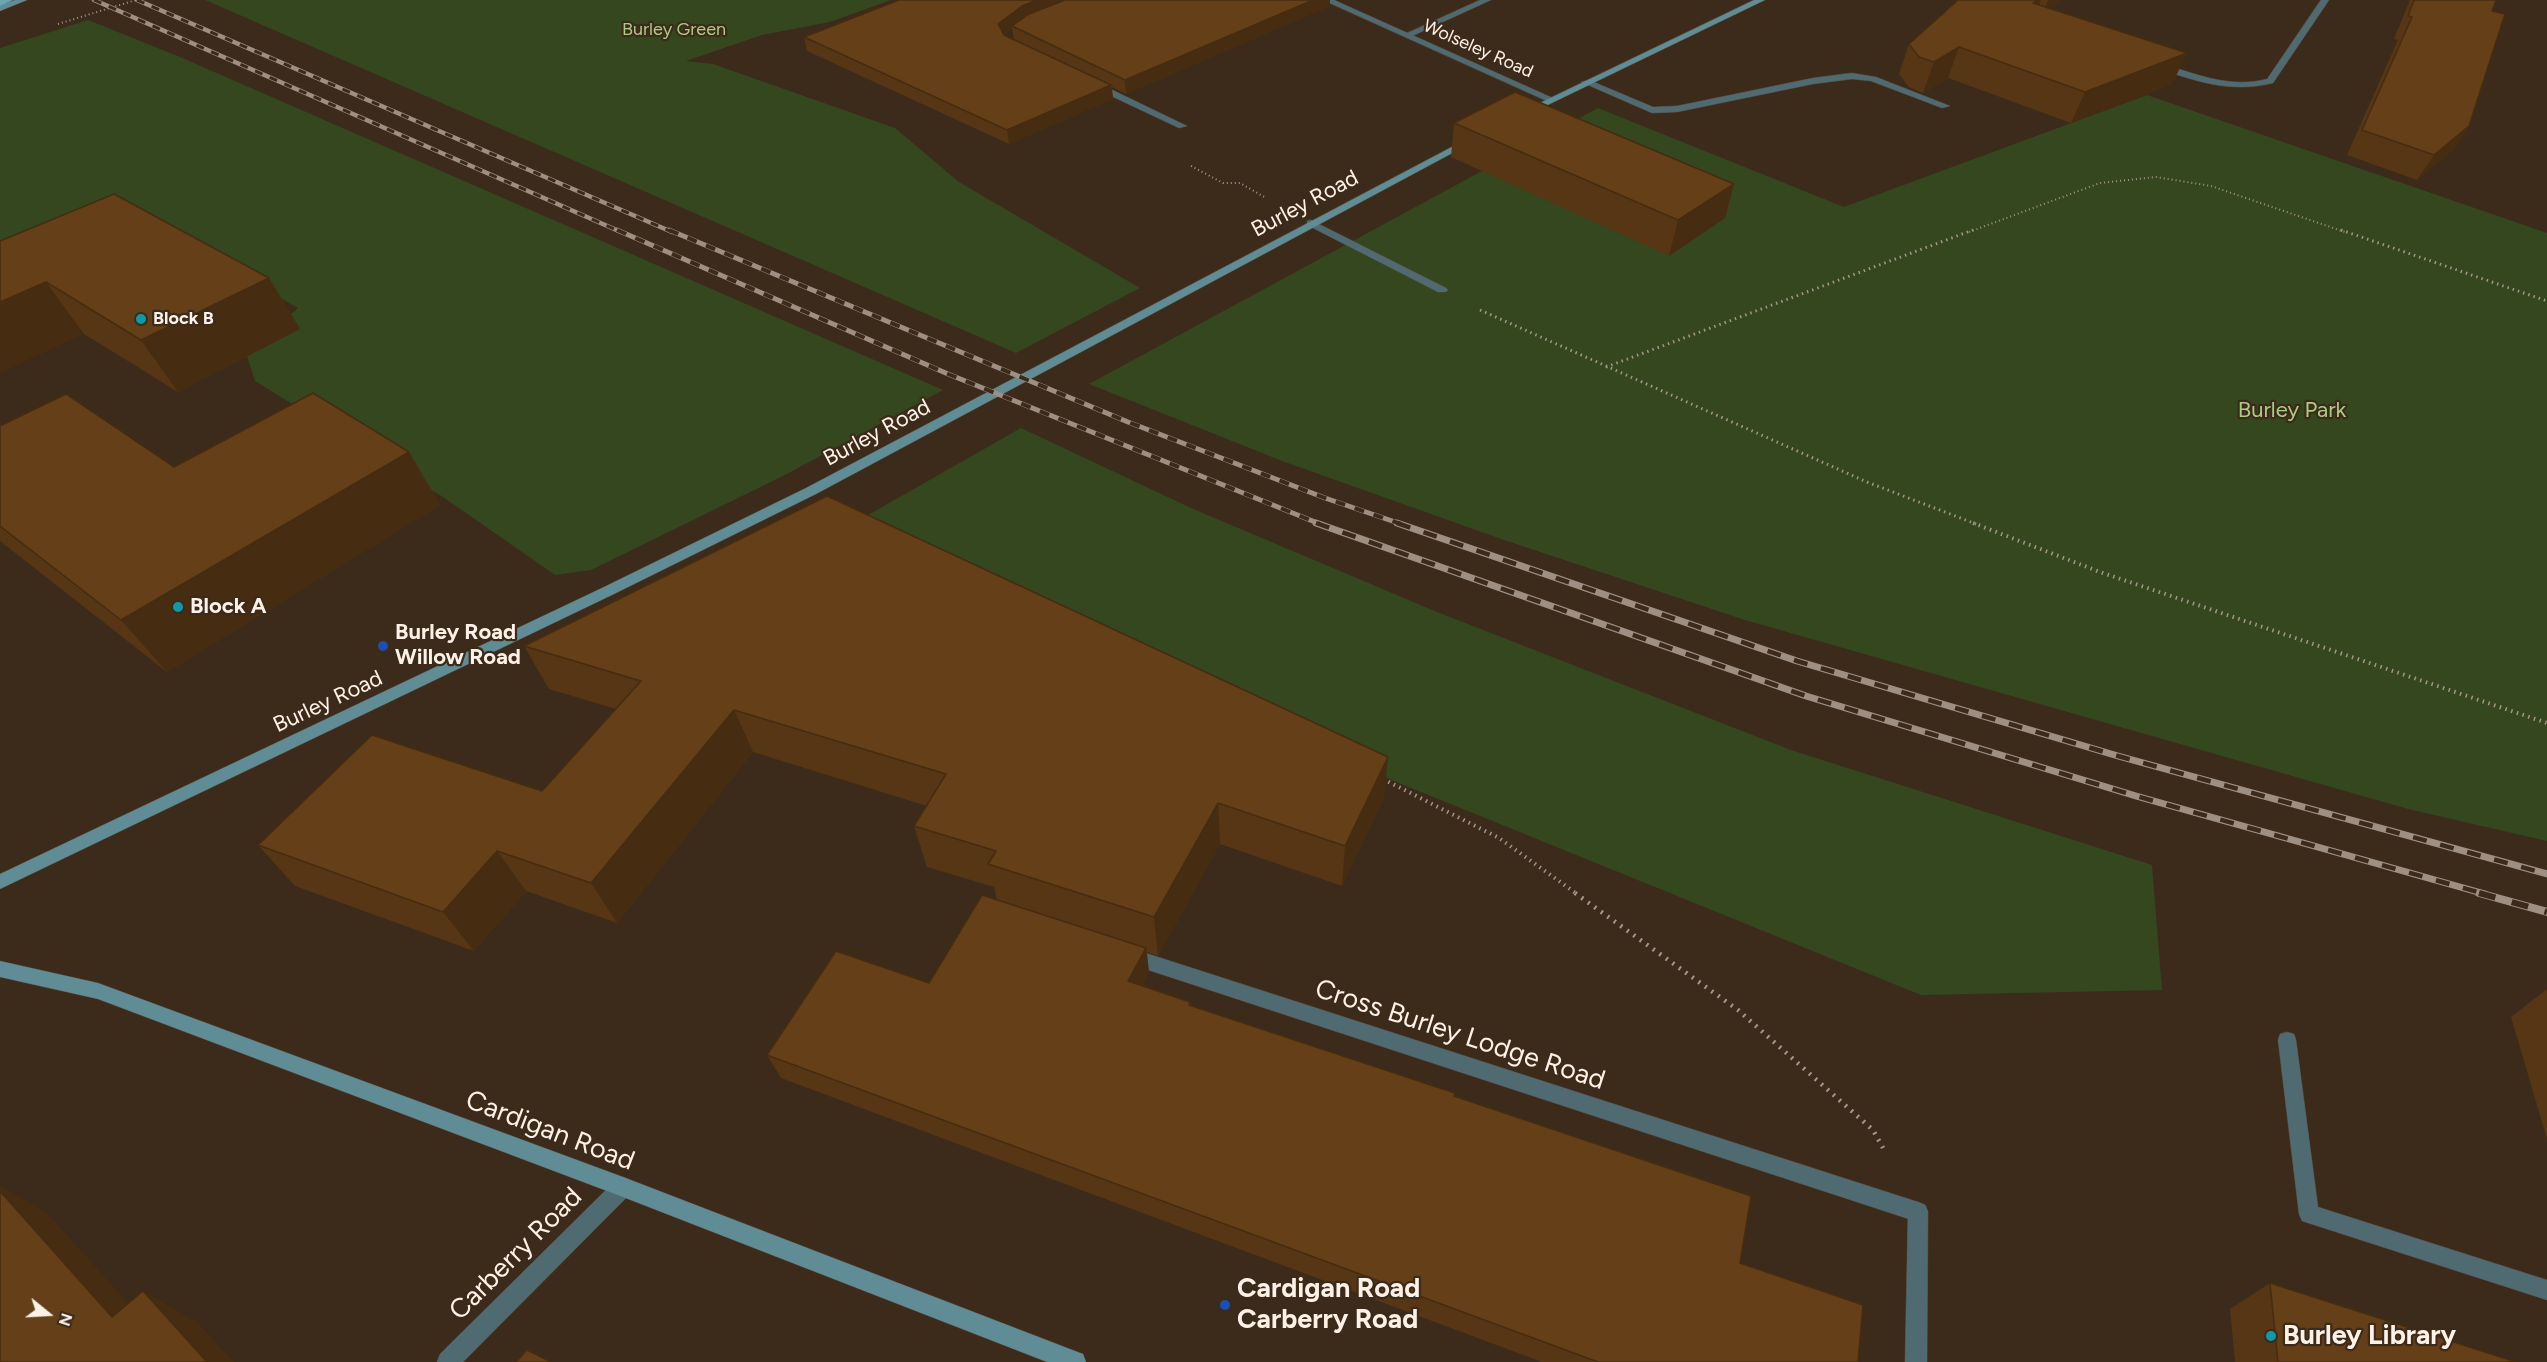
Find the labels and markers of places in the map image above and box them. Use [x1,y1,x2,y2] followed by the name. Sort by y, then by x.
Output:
[153,308,214,330] place label: Block B
[134,312,148,326] marker: Block B
[190,594,266,620] place label: Block A
[171,600,185,614] marker: Block A
[395,620,521,672] place label: Burley Road Willow Road
[376,639,390,653] marker: Burley Road Willow Road
[1237,1273,1420,1336] place label: Cardigan Road Carberry Road
[1218,1298,1232,1312] marker: Cardigan Road Carberry Road
[2283,1320,2456,1352] place label: Burley Library
[2264,1329,2278,1343] marker: Burley Library

